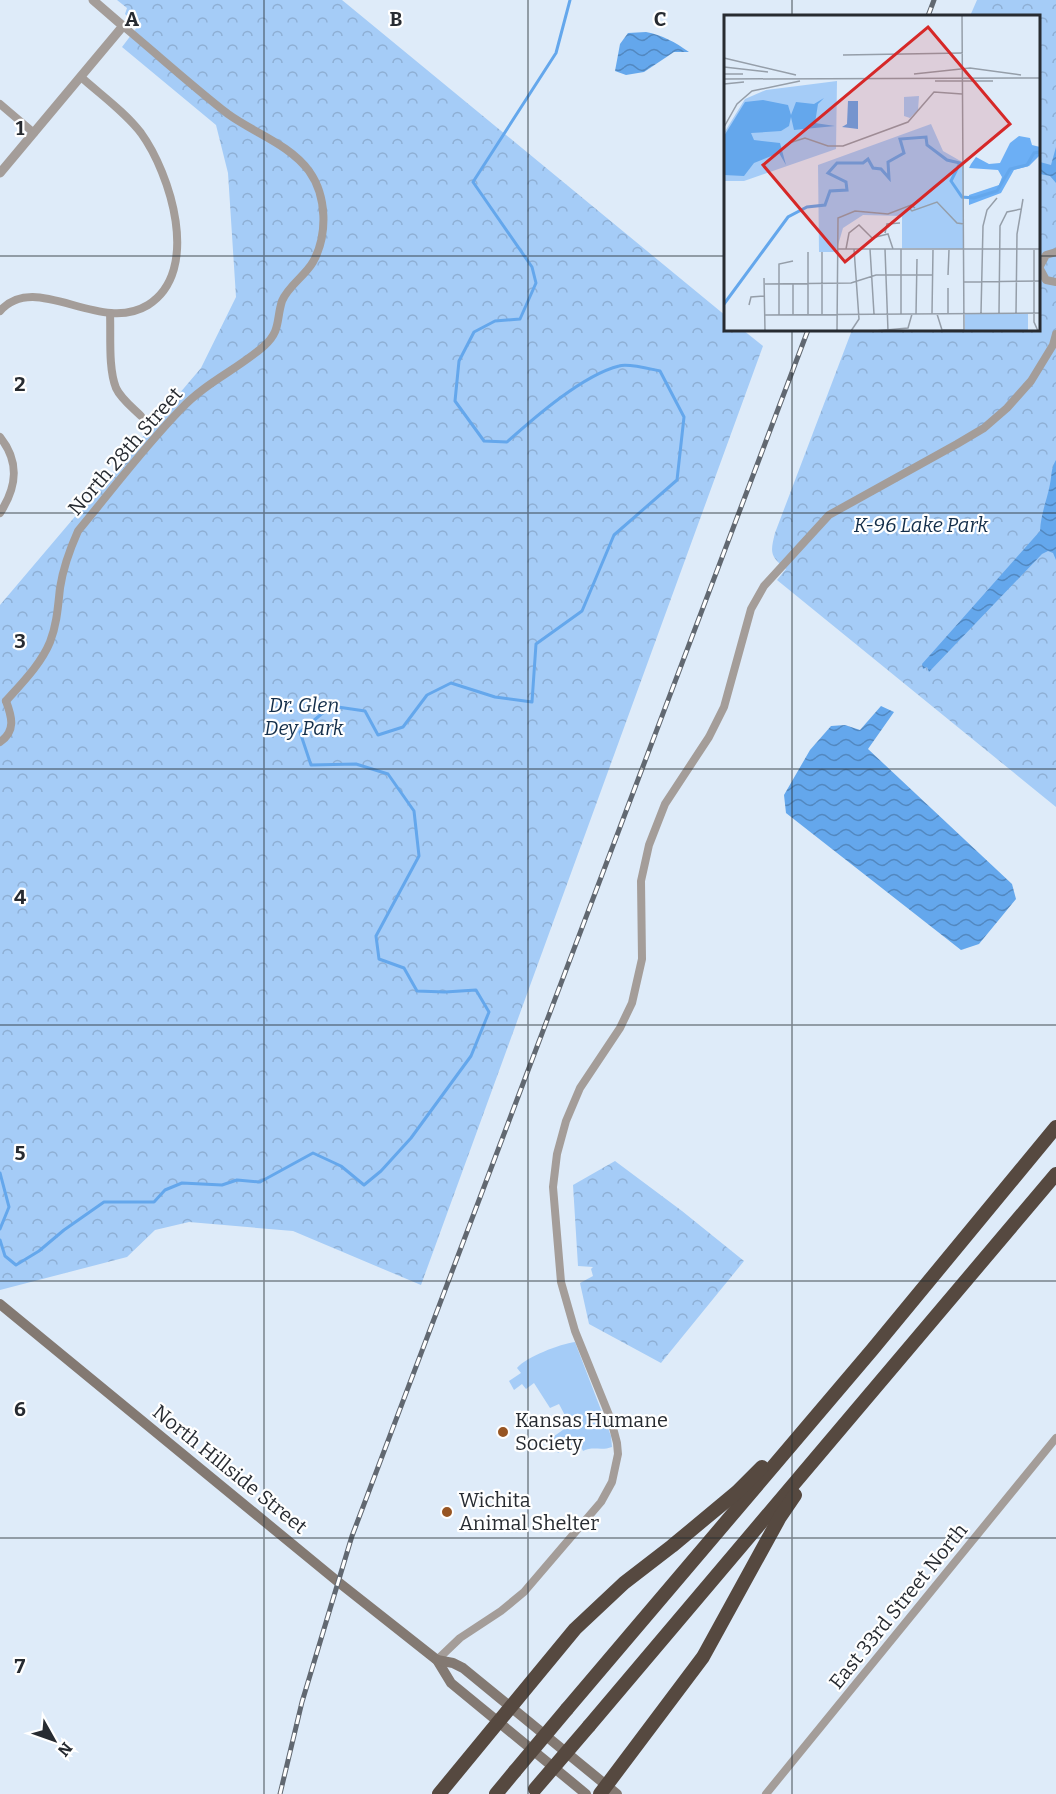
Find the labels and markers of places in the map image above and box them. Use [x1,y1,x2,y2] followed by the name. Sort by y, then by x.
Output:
[515,1408,668,1455] place label: Kansas Humane Society
[496,1425,510,1439] marker: Kansas Humane Society
[459,1488,599,1535] place label: Wichita Animal Shelter
[440,1505,454,1519] marker: Wichita Animal Shelter

